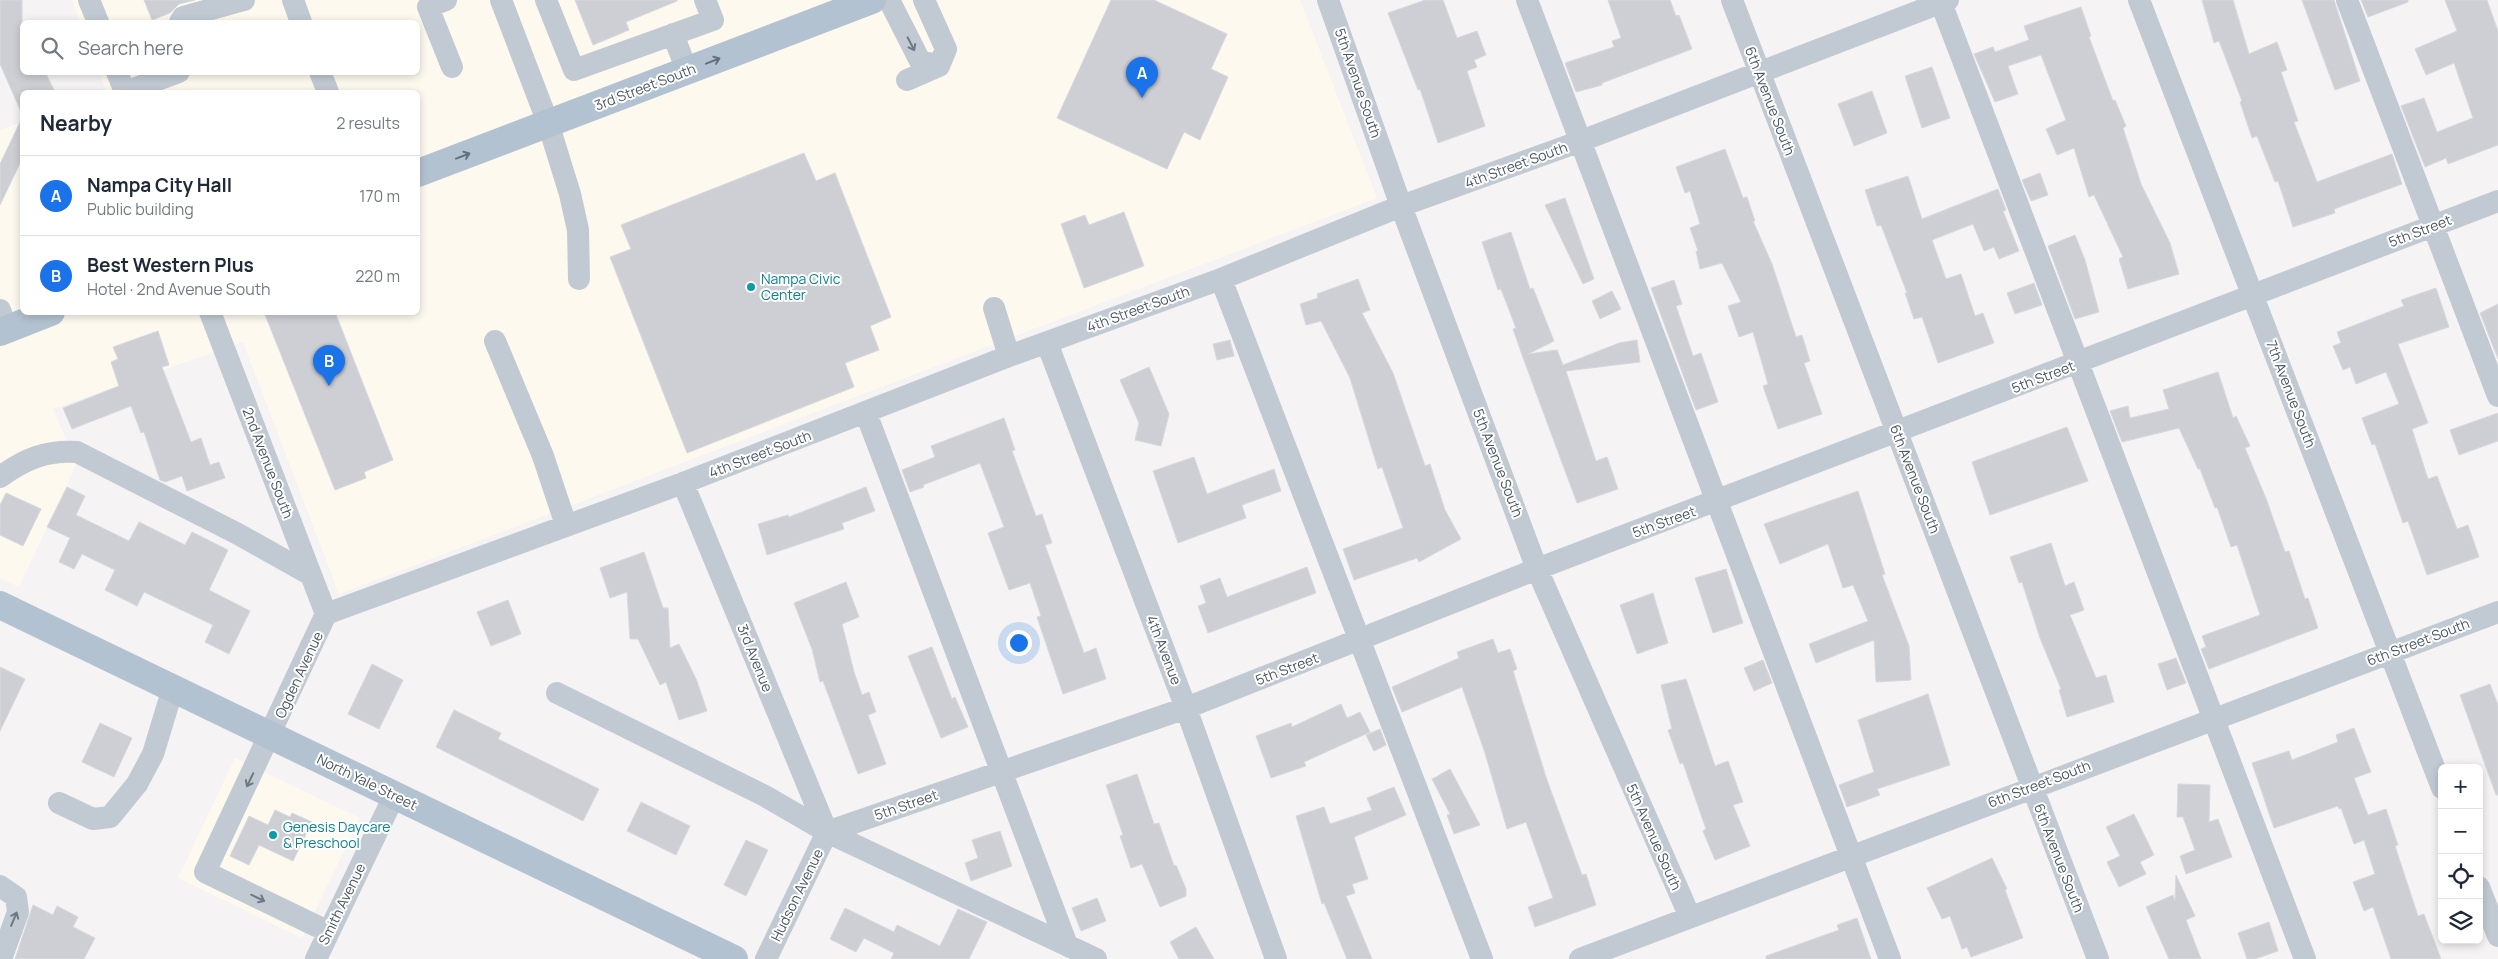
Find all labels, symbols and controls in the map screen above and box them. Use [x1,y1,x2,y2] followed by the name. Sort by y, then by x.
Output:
[20,20,420,75] search box
[1331,26,1386,140] street label: 5th Avenue South
[38,34,66,62] icon: search
[78,35,184,61] text: Search here
[906,36,916,51] one-way arrow
[1741,44,1800,158] street label: 6th Avenue South
[705,56,720,65] one-way arrow
[1126,57,1158,98] pin: A
[592,59,698,115] street label: 3rd Street South
[40,109,112,137] text: Nearby
[336,112,400,134] text: 2 results
[1462,137,1570,192] street label: 4th Street South
[455,151,470,160] one-way arrow
[87,172,232,198] text: Nampa City Hall
[51,185,61,207] text: A
[359,185,400,207] text: 170 m
[87,198,194,220] text: Public building
[2386,210,2454,251] street label: 5th Street
[87,252,254,278] text: Best Western Plus
[51,265,61,287] text: B
[355,265,400,287] text: 220 m
[761,269,841,304] place label: Nampa Civic Center
[87,278,271,300] text: Hotel · 2nd Avenue South
[745,281,757,293] marker: Nampa Civic Center
[1084,281,1192,336] street label: 4th Street South
[2262,337,2321,450] street label: 7th Avenue South
[313,345,345,386] pin: B
[2009,356,2077,397] street label: 5th Street
[239,405,298,521] street label: 2nd Avenue South
[1469,406,1528,520] street label: 5th Avenue South
[1886,422,1945,536] street label: 6th Avenue South
[706,425,814,482] street label: 4th Street South
[1630,501,1698,542] street label: 5th Street
[1143,612,1186,687] street label: 4th Avenue
[2364,613,2472,670] street label: 6th Street South
[733,621,778,695] street label: 3rd Avenue
[270,628,327,721] street label: Ogden Avenue
[1006,630,1032,656] your location
[1253,648,1321,689] street label: 5th Street
[314,749,421,814] street label: North Yale Street
[1985,755,2093,812] street label: 6th Street South
[2438,764,2483,944] map controls
[2438,764,2483,809] button: +
[245,772,255,787] one-way arrow
[1622,781,1686,893] street label: 5th Avenue South
[872,785,940,824] street label: 5th Street
[2030,801,2089,915] street label: 6th Avenue South
[2438,809,2483,854] button: −
[283,817,391,852] place label: Genesis Daycare & Preschool
[267,829,279,841] marker: Genesis Daycare & Preschool
[766,845,827,944] street label: Hudson Avenue
[2438,854,2483,899] button: locate
[314,860,369,948] street label: Smith Avenue
[251,893,266,903] one-way arrow
[2438,899,2483,944] button: layers
[10,912,20,927] one-way arrow

